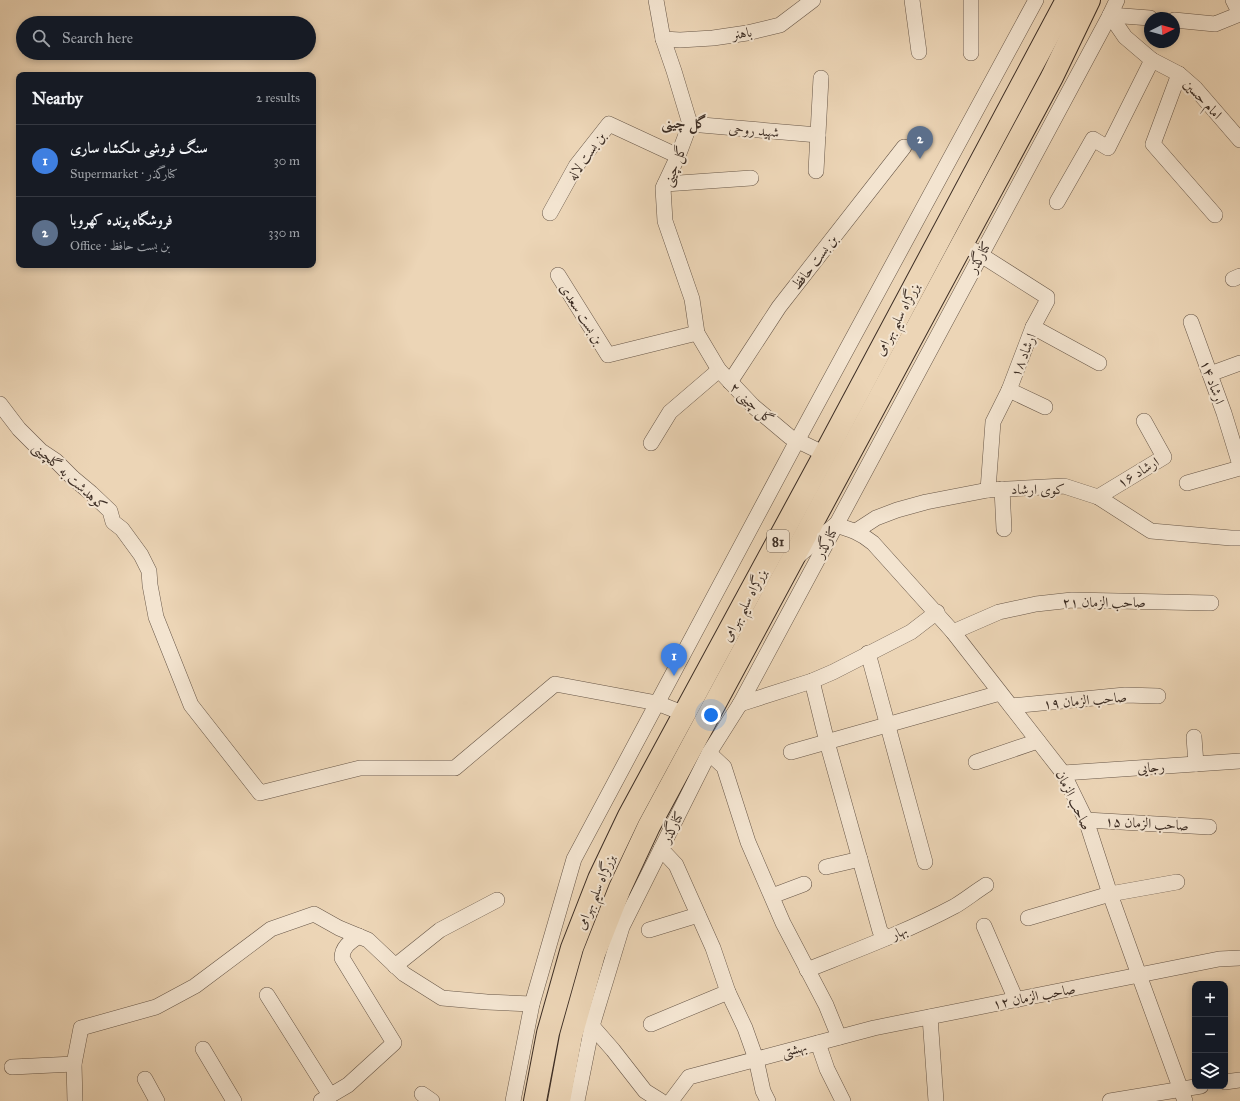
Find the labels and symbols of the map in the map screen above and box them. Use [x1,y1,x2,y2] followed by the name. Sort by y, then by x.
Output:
[1144,12,1180,48] north arrow
[729,23,754,44] street label: باهنر
[1177,76,1225,126] street label: امام حسین
[661,113,707,134] district label: گل چینی
[728,120,780,142] street label: شهید روحی
[907,126,933,159] pin: 2
[564,128,610,184] street label: بن بست لاله
[659,143,692,190] street label: گل چینی
[788,231,841,293] street label: بن بست حافظ
[961,238,995,278] street label: کنارگذر
[870,279,928,361] street label: بزرگراه سلیم بهرامی
[556,280,607,348] street label: بن بست سعدی
[1007,331,1040,379] street label: ارشاد ۱۸
[1197,358,1228,406] street label: ارشاد ۱۴
[725,379,777,429] street label: گل چینی ۲
[28,438,110,515] street label: کوهدشت به گلچینی
[1114,453,1162,491] street label: ارشاد ۱۶
[1011,481,1065,498] street label: کوی ارشاد
[808,523,842,563] street label: کنارگذر
[767,530,789,552] road number: 81
[717,565,775,647] street label: بزرگراه سلیم بهرامی
[1062,594,1146,612] street label: صاحب الزمان ۲۱
[661,643,687,676] pin: 1
[1043,688,1128,714] street label: صاحب الزمان ۱۹
[701,705,721,725] your location
[1137,758,1165,778] street label: رجایی
[1051,768,1095,833] street label: صاحب الزمان
[655,808,688,848] street label: کنارگذر
[1105,813,1189,835] street label: صاحب الزمان ۱۵
[571,851,624,934] street label: بزرگراه سلیم بهرامی
[887,921,910,945] street label: بهار
[991,980,1077,1014] street label: صاحب الزمان ۱۲
[780,1038,809,1062] street label: بهشتی

